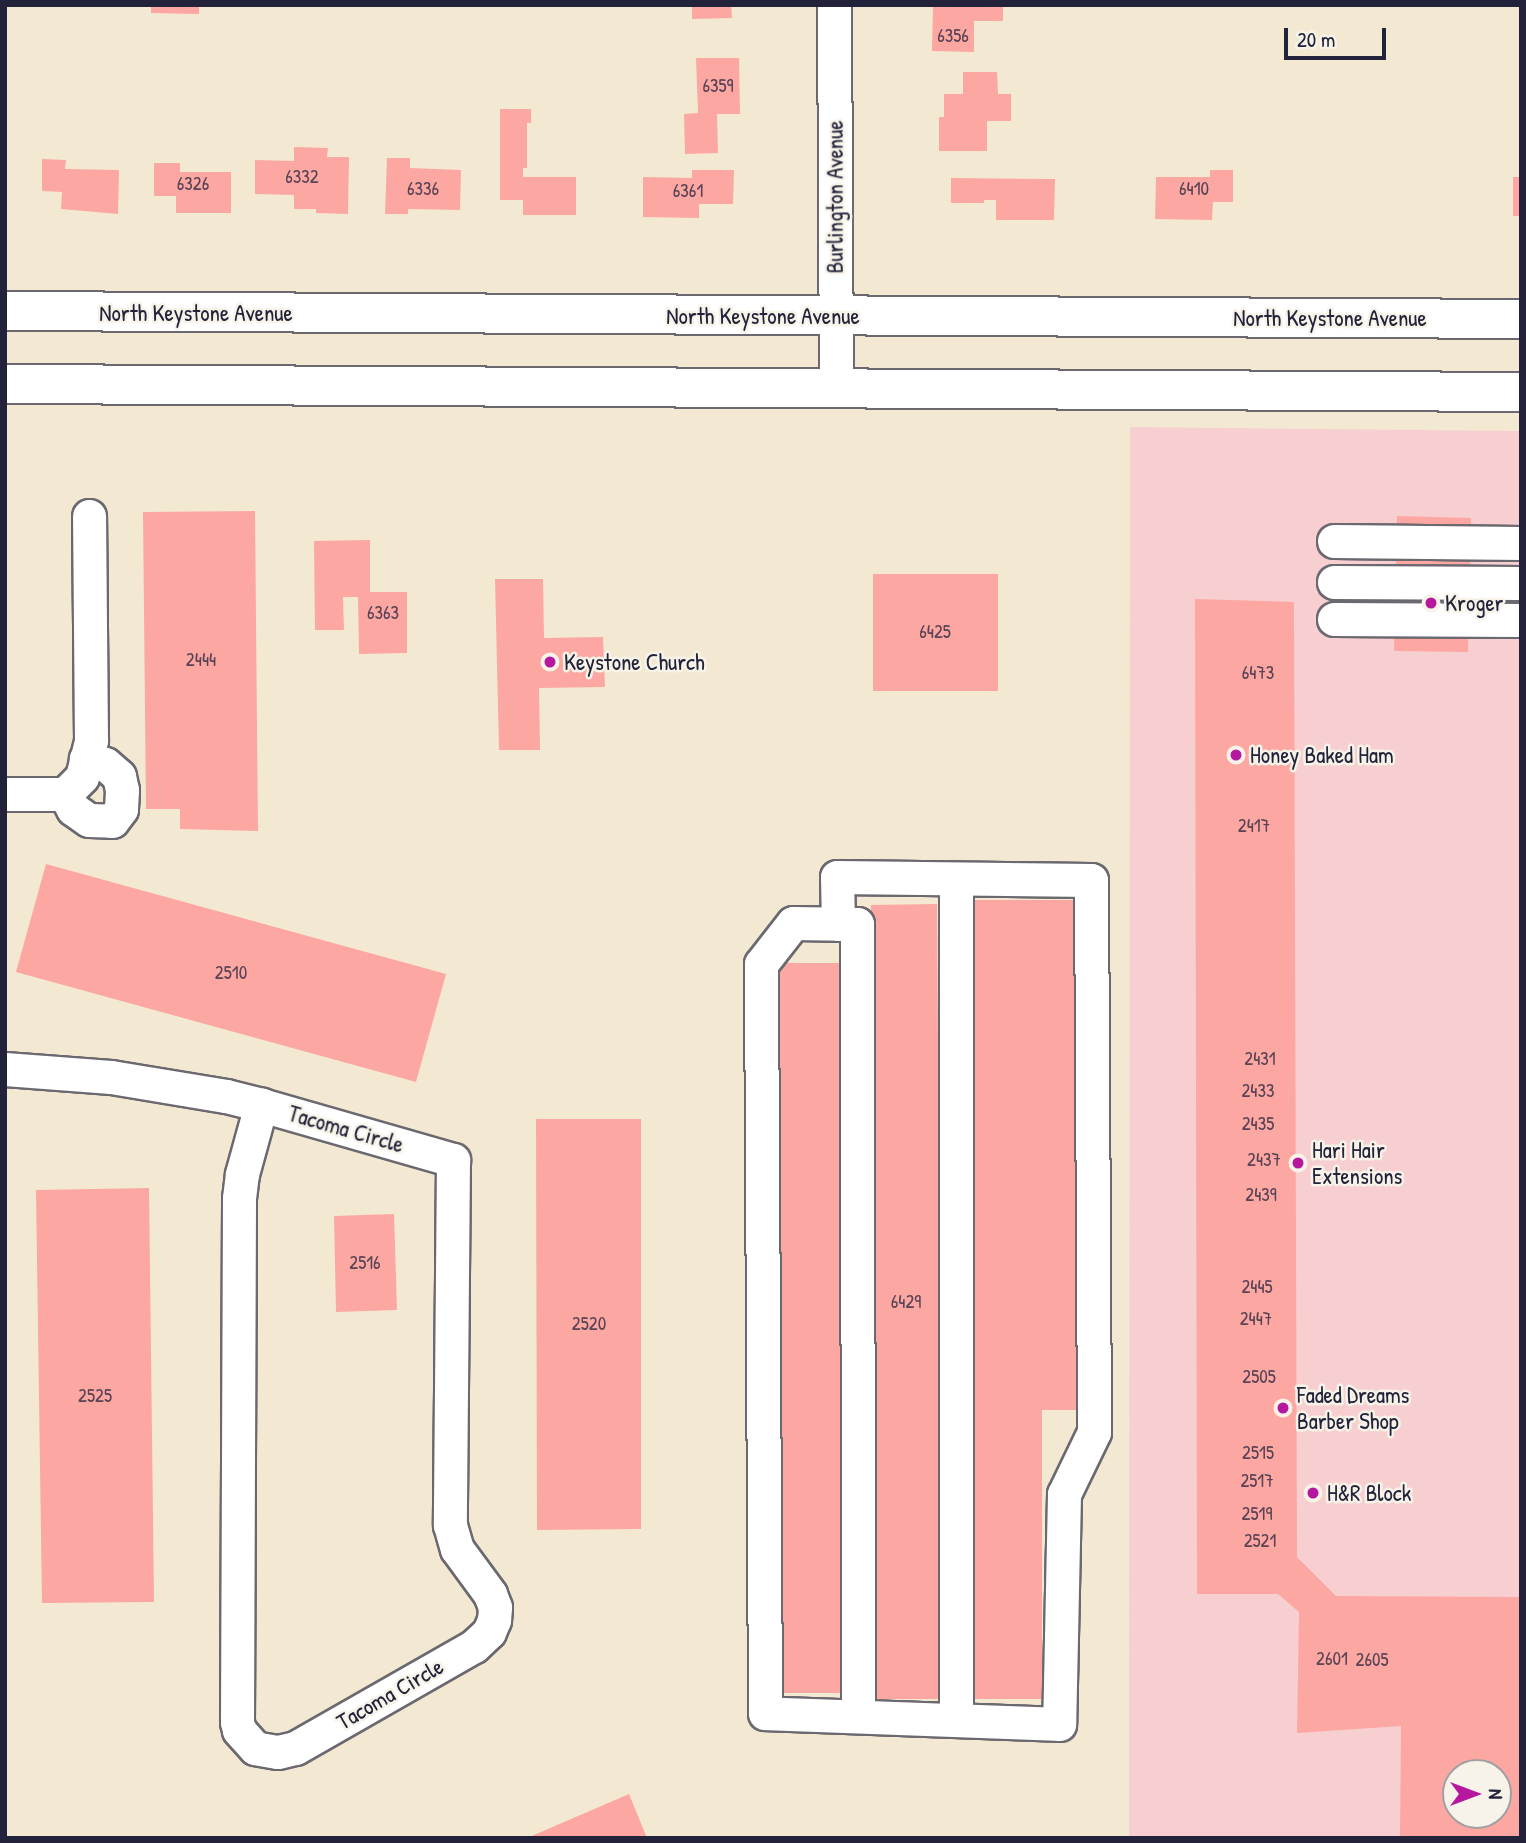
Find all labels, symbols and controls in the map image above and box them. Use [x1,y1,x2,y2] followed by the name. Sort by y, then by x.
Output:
[1288,14,1390,58] scale bar
[937,25,969,47] house number: 6356
[1297,25,1335,54] text: 20 m
[702,75,734,97] house number: 6359
[821,121,849,273] street label: Burlington Avenue
[285,166,319,188] house number: 6332
[177,173,209,195] house number: 6326
[407,178,439,200] house number: 6336
[1179,178,1209,200] house number: 6410
[673,180,703,202] house number: 6361
[99,299,293,327] street label: North Keystone Avenue
[666,302,860,330] street label: North Keystone Avenue
[1233,304,1427,332] street label: North Keystone Avenue
[1445,589,1503,617] place label: Kroger
[1423,595,1439,611] marker: Kroger
[367,602,399,624] house number: 6363
[919,621,951,643] house number: 6425
[564,648,705,676] place label: Keystone Church
[186,649,216,671] house number: 2444
[542,654,558,670] marker: Keystone Church
[1242,662,1274,684] house number: 6473
[1250,741,1394,769] place label: Honey Baked Ham
[1228,747,1244,763] marker: Honey Baked Ham
[1238,815,1270,837] house number: 2417
[215,962,247,984] house number: 2510
[1244,1048,1276,1070] house number: 2431
[1241,1080,1275,1102] house number: 2433
[285,1099,407,1159] street label: Tacoma Circle
[1242,1113,1274,1135] house number: 2435
[1312,1136,1402,1190] place label: Hari Hair Extensions
[1247,1149,1281,1171] house number: 2437
[1290,1155,1306,1171] marker: Hari Hair Extensions
[1245,1184,1277,1206] house number: 2439
[349,1252,381,1274] house number: 2516
[1241,1276,1273,1298] house number: 2445
[891,1291,921,1313] house number: 6429
[1240,1308,1272,1330] house number: 2447
[572,1313,606,1335] house number: 2520
[1242,1366,1276,1388] house number: 2505
[1297,1381,1409,1435] place label: Faded Dreams Barber Shop
[78,1385,112,1407] house number: 2525
[1275,1400,1291,1416] marker: Faded Dreams Barber Shop
[1242,1442,1274,1464] house number: 2515
[1240,1470,1274,1492] house number: 2517
[1327,1479,1411,1507] place label: H&R Block
[1305,1485,1321,1501] marker: H&R Block
[1242,1503,1272,1525] house number: 2519
[1244,1530,1276,1552] house number: 2521
[1316,1648,1348,1670] house number: 2601
[1355,1649,1389,1671] house number: 2605
[332,1652,448,1736] street label: Tacoma Circle
[1442,1759,1512,1829] north arrow
[1483,1789,1509,1799] text: N

